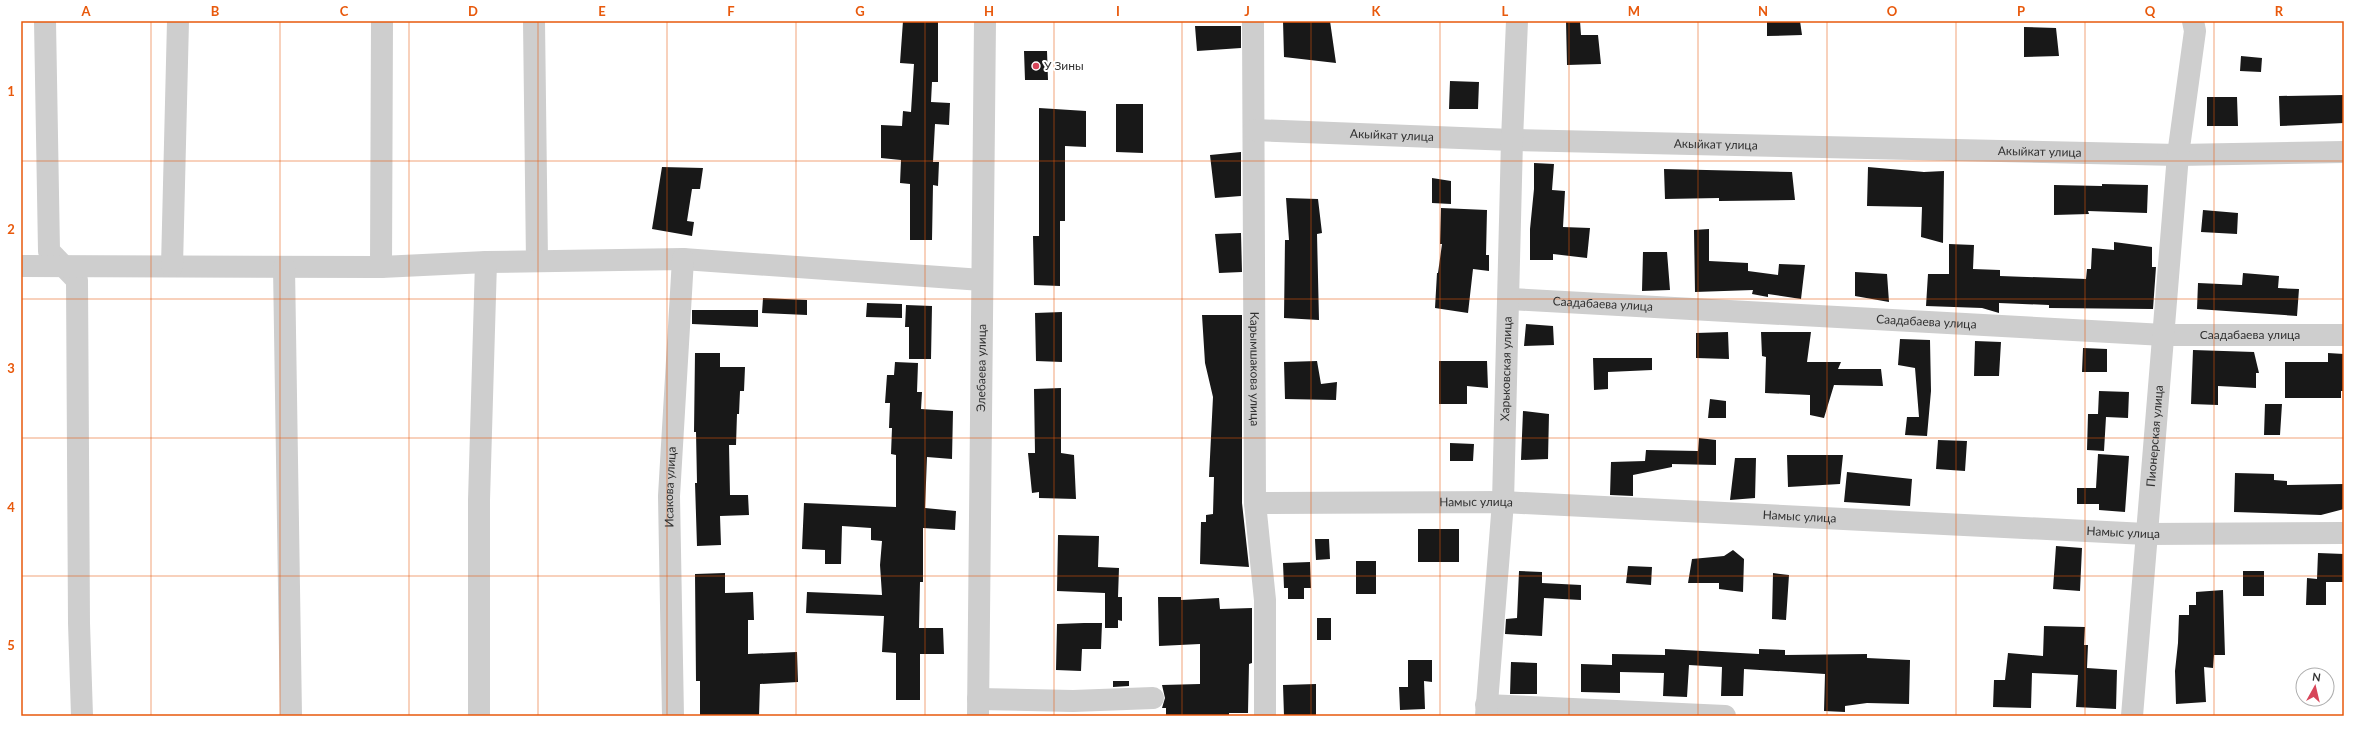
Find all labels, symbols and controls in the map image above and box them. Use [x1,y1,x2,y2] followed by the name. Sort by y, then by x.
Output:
[80,3,91,19] text: A
[211,3,220,19] text: B
[340,3,349,19] text: C
[468,3,478,19] text: D
[598,3,606,19] text: E
[727,3,735,19] text: F
[855,3,865,19] text: G
[984,3,994,19] text: H
[1116,3,1120,19] text: I
[1244,3,1250,19] text: J
[1372,3,1382,19] text: K
[1502,3,1509,19] text: L
[1628,3,1640,19] text: M
[1758,3,1768,19] text: N
[1887,3,1898,19] text: O
[2017,3,2025,19] text: P
[2145,3,2156,19] text: Q
[2275,3,2284,19] text: R
[1044,58,1084,73] place label: У Зины
[1031,61,1041,71] marker: У Зины
[7,83,15,99] text: 1
[1350,126,1434,144] street label: Акыйкат улица
[1674,136,1758,153] street label: Акыйкат улица
[1998,143,2082,160] street label: Акыйкат улица
[7,221,15,237] text: 2
[1552,293,1654,314] street label: Саадабаева улица
[1876,311,1977,332] street label: Саадабаева улица
[1247,312,1263,426] street label: Карымшакова улица
[1497,316,1515,421] street label: Харьковская улица
[973,324,989,412] street label: Элебаева улица
[2200,327,2300,342] street label: Саадабаева улица
[7,360,15,376] text: 3
[2143,384,2166,487] street label: Пионерская улица
[661,446,679,528] street label: Исакова улица
[1439,494,1513,509] street label: Намыс улица
[7,499,15,515] text: 4
[1762,507,1837,526] street label: Намыс улица
[2086,523,2160,541] street label: Намыс улица
[7,637,15,653] text: 5
[2295,667,2335,707] north arrow
[2311,670,2322,684] text: N

